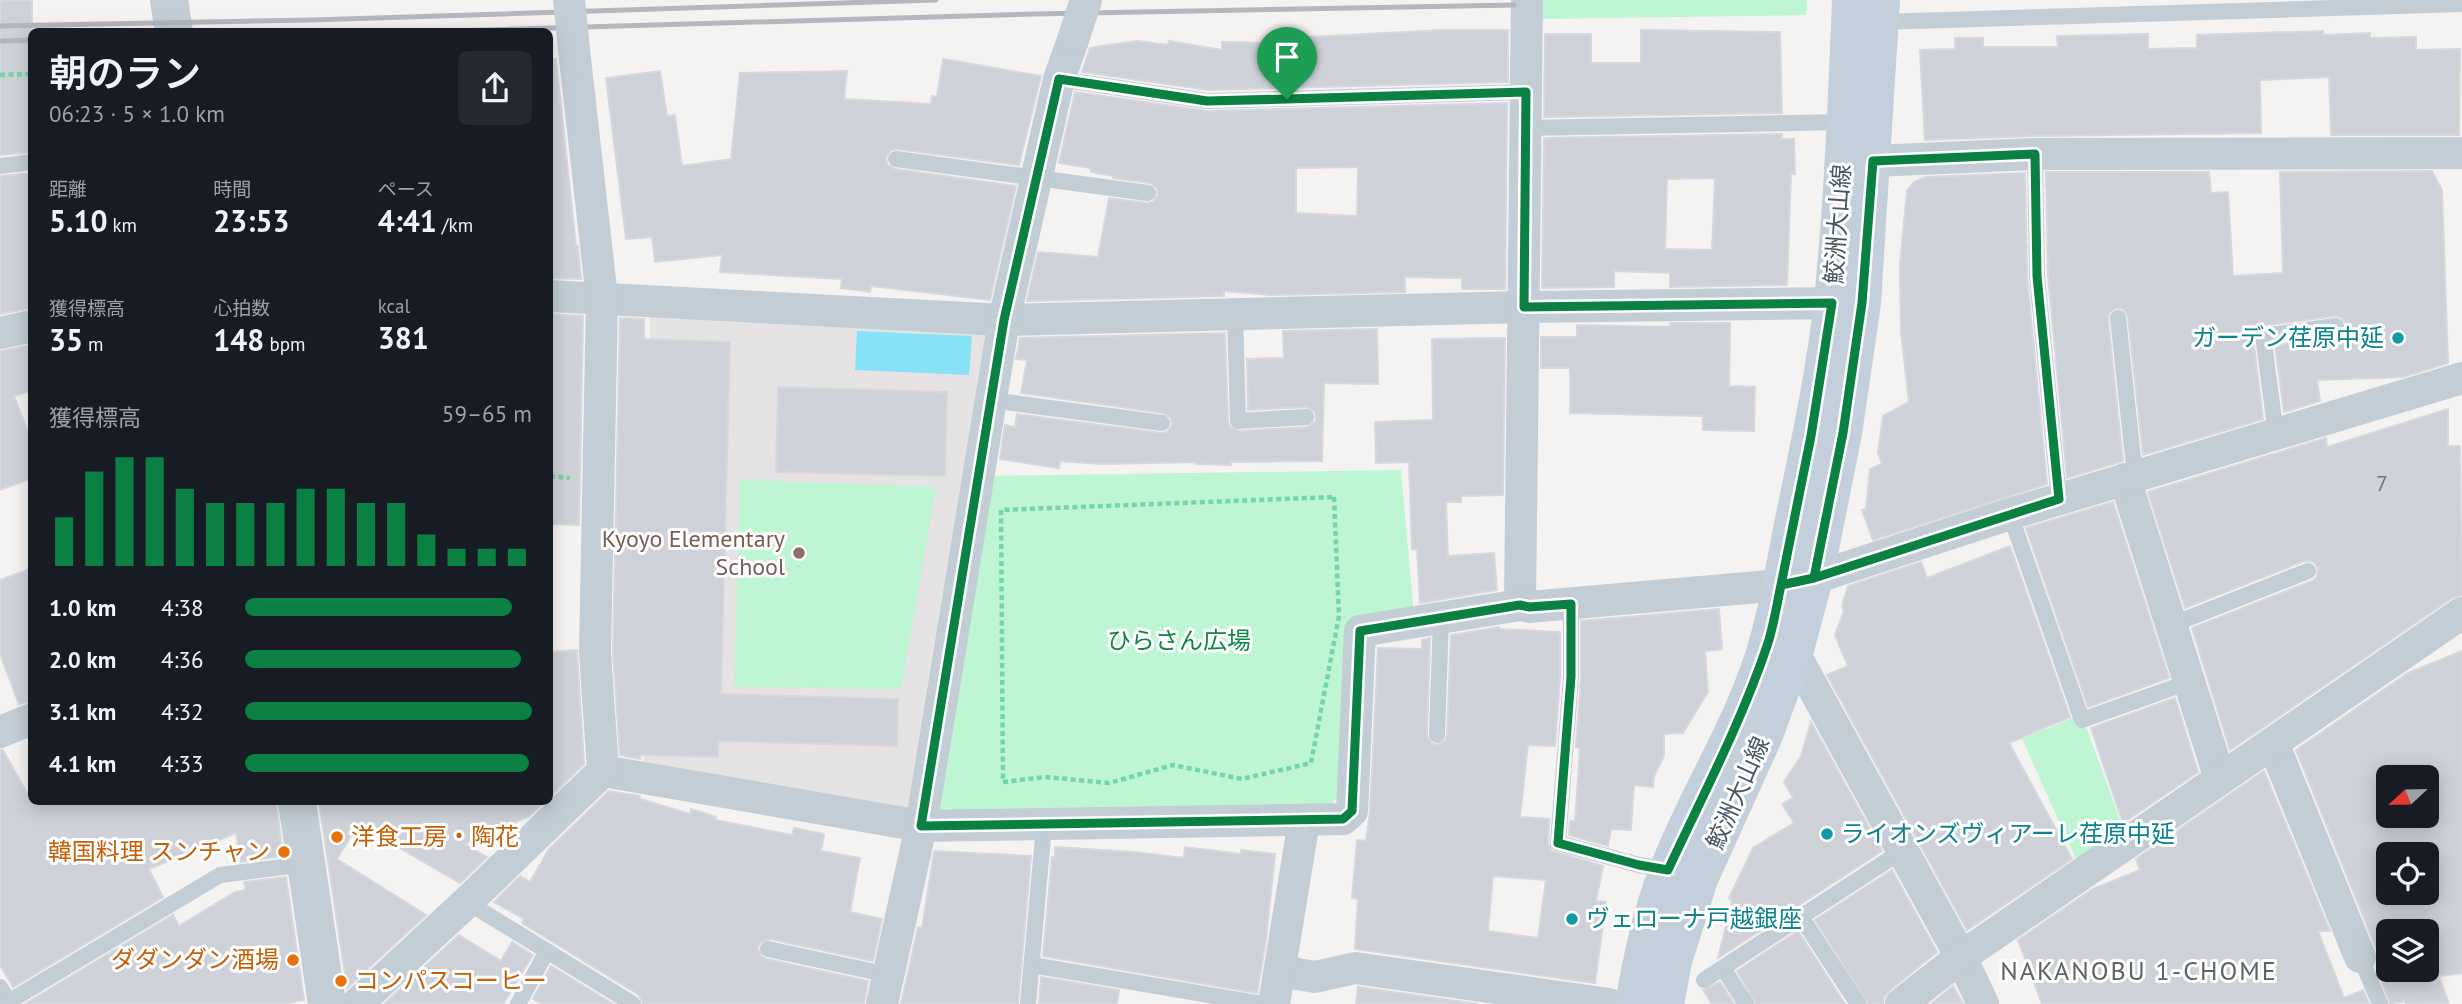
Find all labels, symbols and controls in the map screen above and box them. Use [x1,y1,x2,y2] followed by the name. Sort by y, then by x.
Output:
[1257,27,1317,99] pin
[1268,38,1306,76] icon: arrive
[49,48,201,97] text: 朝のラン
[458,51,532,125] button: share
[49,99,225,128] text: 06:23 · 5 × 1.0 km
[1818,163,1857,285] street label: 鮫洲大山線
[49,177,87,201] text: 距離
[213,177,251,201] text: 時間
[378,177,434,201] text: ペース
[49,201,107,240] text: 5.10
[213,201,289,240] text: 23:53
[378,201,437,240] text: 4:41
[107,213,137,237] text: km
[437,213,473,237] text: /km
[378,294,410,318] text: kcal
[49,296,125,320] text: 獲得標高
[213,296,270,320] text: 心拍数
[378,318,429,357] text: 381
[49,320,83,359] text: 35
[213,320,264,359] text: 148
[2192,322,2384,353] place label: ガーデン荏原中延
[2390,330,2406,346] marker: ガーデン荏原中延
[83,332,104,356] text: m
[264,332,305,356] text: bpm
[442,399,532,428] text: 59–65 m
[49,403,141,432] text: 獲得標高
[2376,470,2388,497] house number: 7
[602,523,785,582] place label: Kyoyo Elementary School
[791,545,807,561] marker: Kyoyo Elementary School
[49,593,116,622] text: 1.0 km
[161,593,204,622] text: 4:38
[1107,625,1251,656] park label: ひらさん広場
[49,645,116,674] text: 2.0 km
[161,645,204,674] text: 4:36
[49,697,116,726] text: 3.1 km
[161,697,204,726] text: 4:32
[1699,732,1776,854] street label: 鮫洲大山線
[49,749,116,778] text: 4.1 km
[161,749,204,778] text: 4:33
[2376,765,2440,828] north arrow
[2376,765,2439,982] map controls
[1841,818,2175,849] place label: ライオンズヴィアーレ荏原中延
[351,821,519,852] place label: 洋食工房・陶花
[1819,826,1835,842] marker: ライオンズヴィアーレ荏原中延
[329,829,345,845] marker: 洋食工房・陶花
[48,836,270,867] place label: 韓国料理 スンチャン
[2376,842,2439,905] button: locate
[276,844,292,860] marker: 韓国料理 スンチャン
[1586,903,1802,934] place label: ヴェローナ戸越銀座
[1564,911,1580,927] marker: ヴェローナ戸越銀座
[2376,919,2439,982] button: layers
[111,944,279,975] place label: ダダンダン酒場
[285,952,301,968] marker: ダダンダン酒場
[2000,954,2278,987] district label: NAKANOBU 1-CHOME
[355,965,547,996] place label: コンパスコーヒー
[333,973,349,989] marker: コンパスコーヒー

